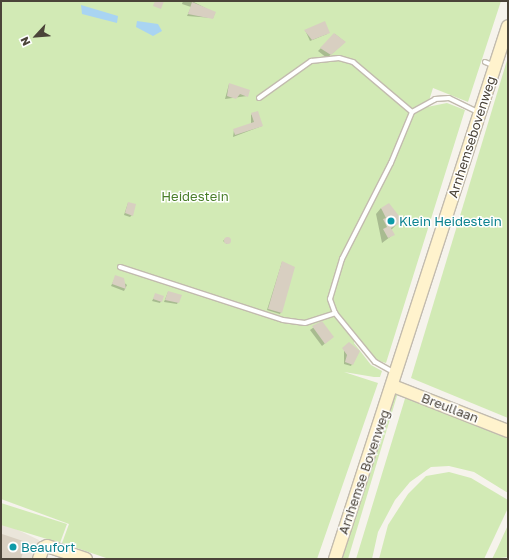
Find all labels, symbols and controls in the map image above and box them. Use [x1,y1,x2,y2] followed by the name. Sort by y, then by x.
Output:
[16,16,56,56] north arrow
[17,35,32,48] text: N
[445,74,499,200] street label: Arnhemsebovenweg
[161,188,229,204] park label: Heidestein
[399,213,502,229] place label: Klein Heidestein
[386,216,396,226] marker: Klein Heidestein
[419,390,481,426] street label: Breullaan
[335,407,393,537] street label: Arnhemse Bovenweg
[21,539,75,555] place label: Beaufort
[8,542,18,552] marker: Beaufort

